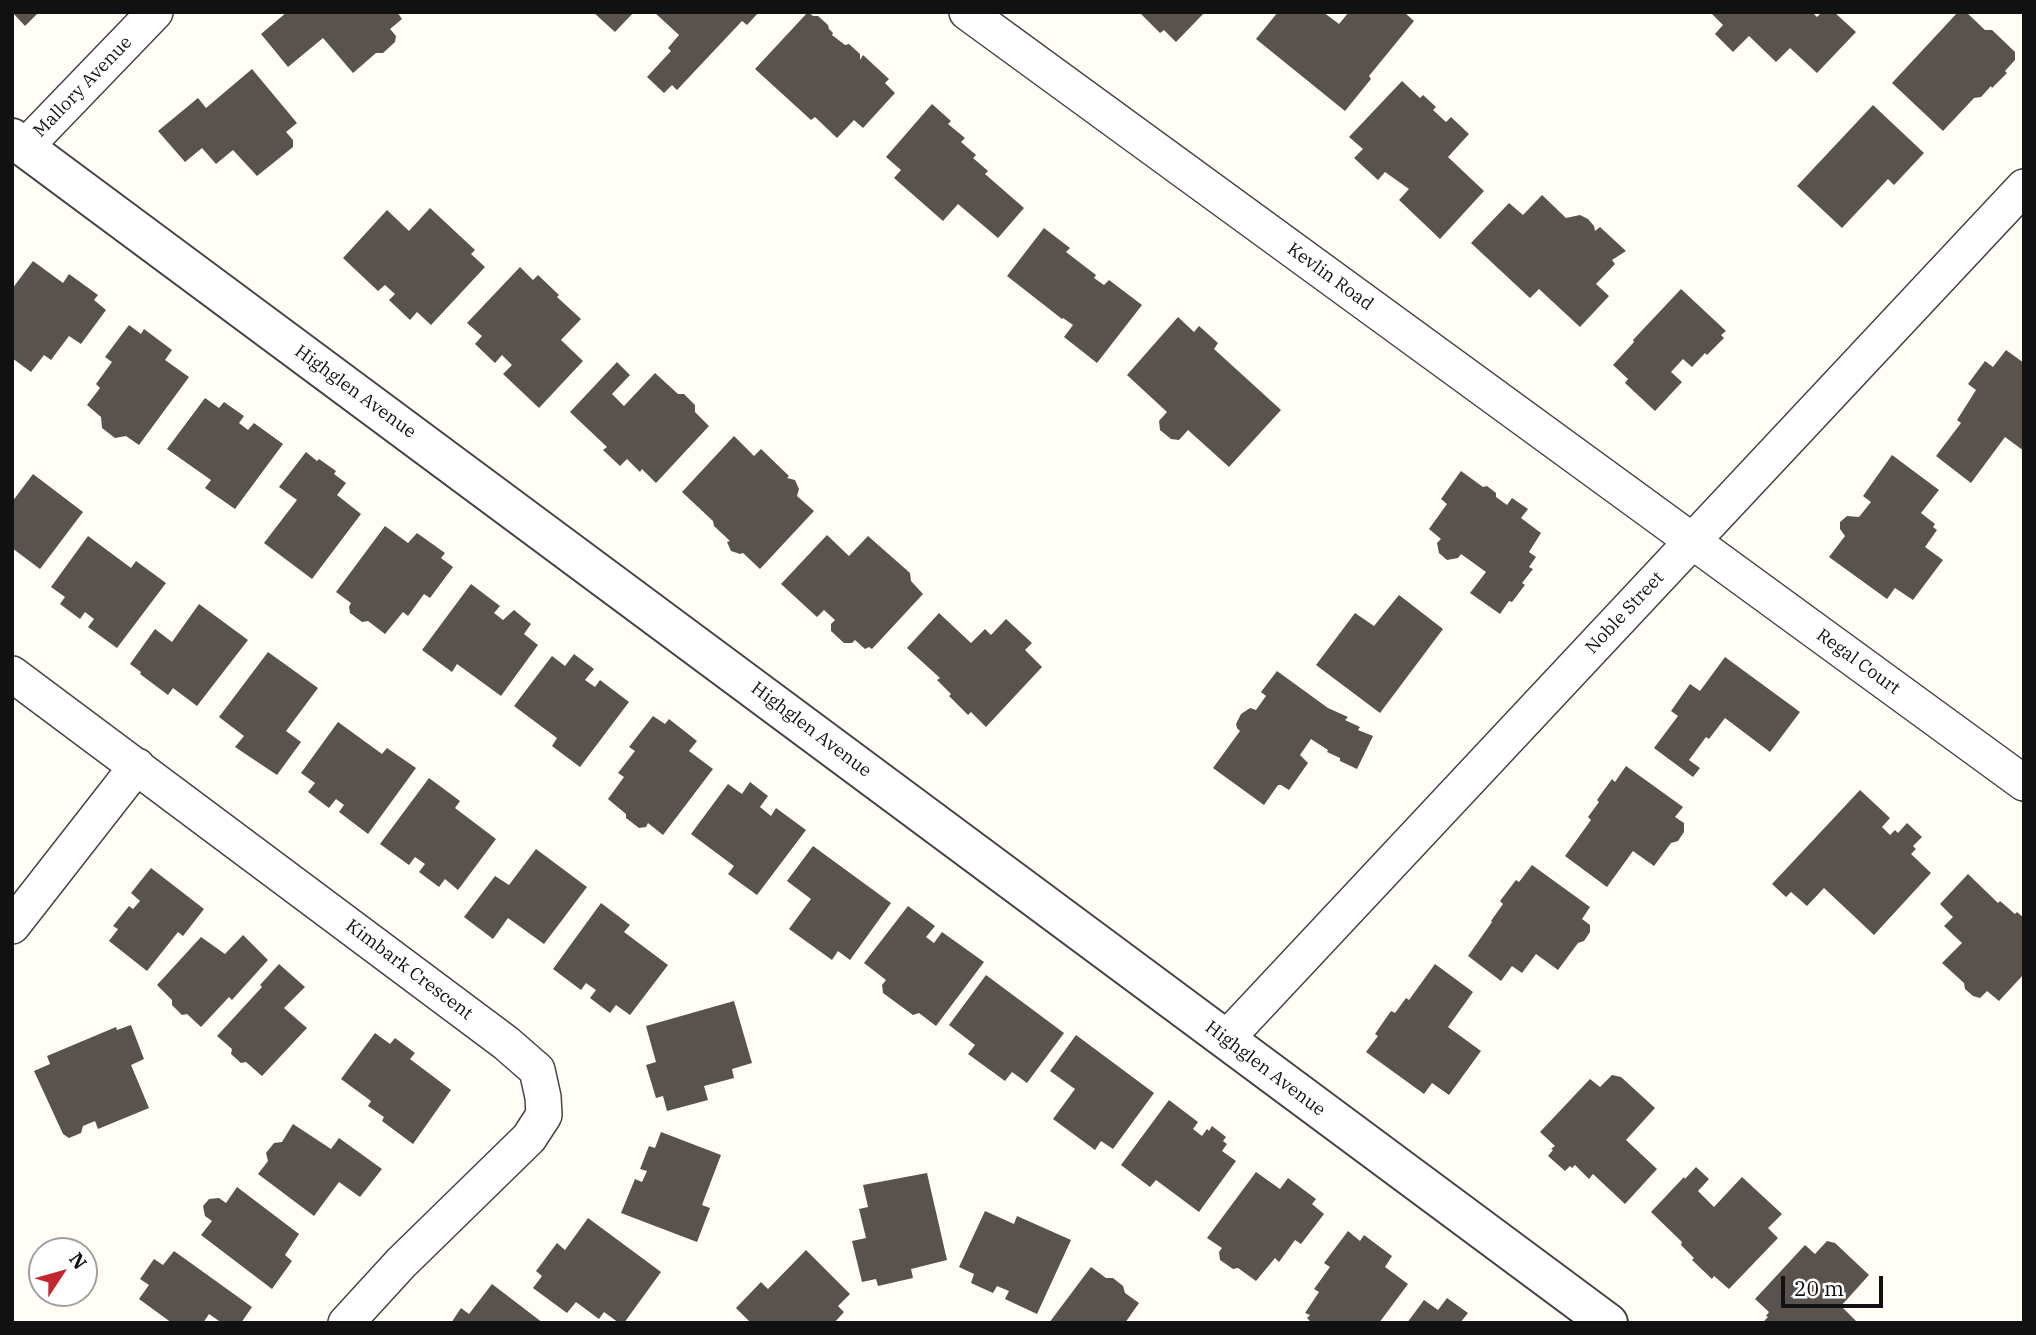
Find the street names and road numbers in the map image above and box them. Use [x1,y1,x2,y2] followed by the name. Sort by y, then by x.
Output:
[29,32,137,142] street label: Mallory Avenue
[1283,239,1377,315] street label: Kevlin Road
[290,341,420,443] street label: Highglen Avenue
[1581,567,1669,659] street label: Noble Street
[1812,624,1904,700] street label: Regal Court
[747,678,875,782] street label: Highglen Avenue
[341,915,477,1025] street label: Kimbark Crescent
[1201,1017,1329,1121] street label: Highglen Avenue

